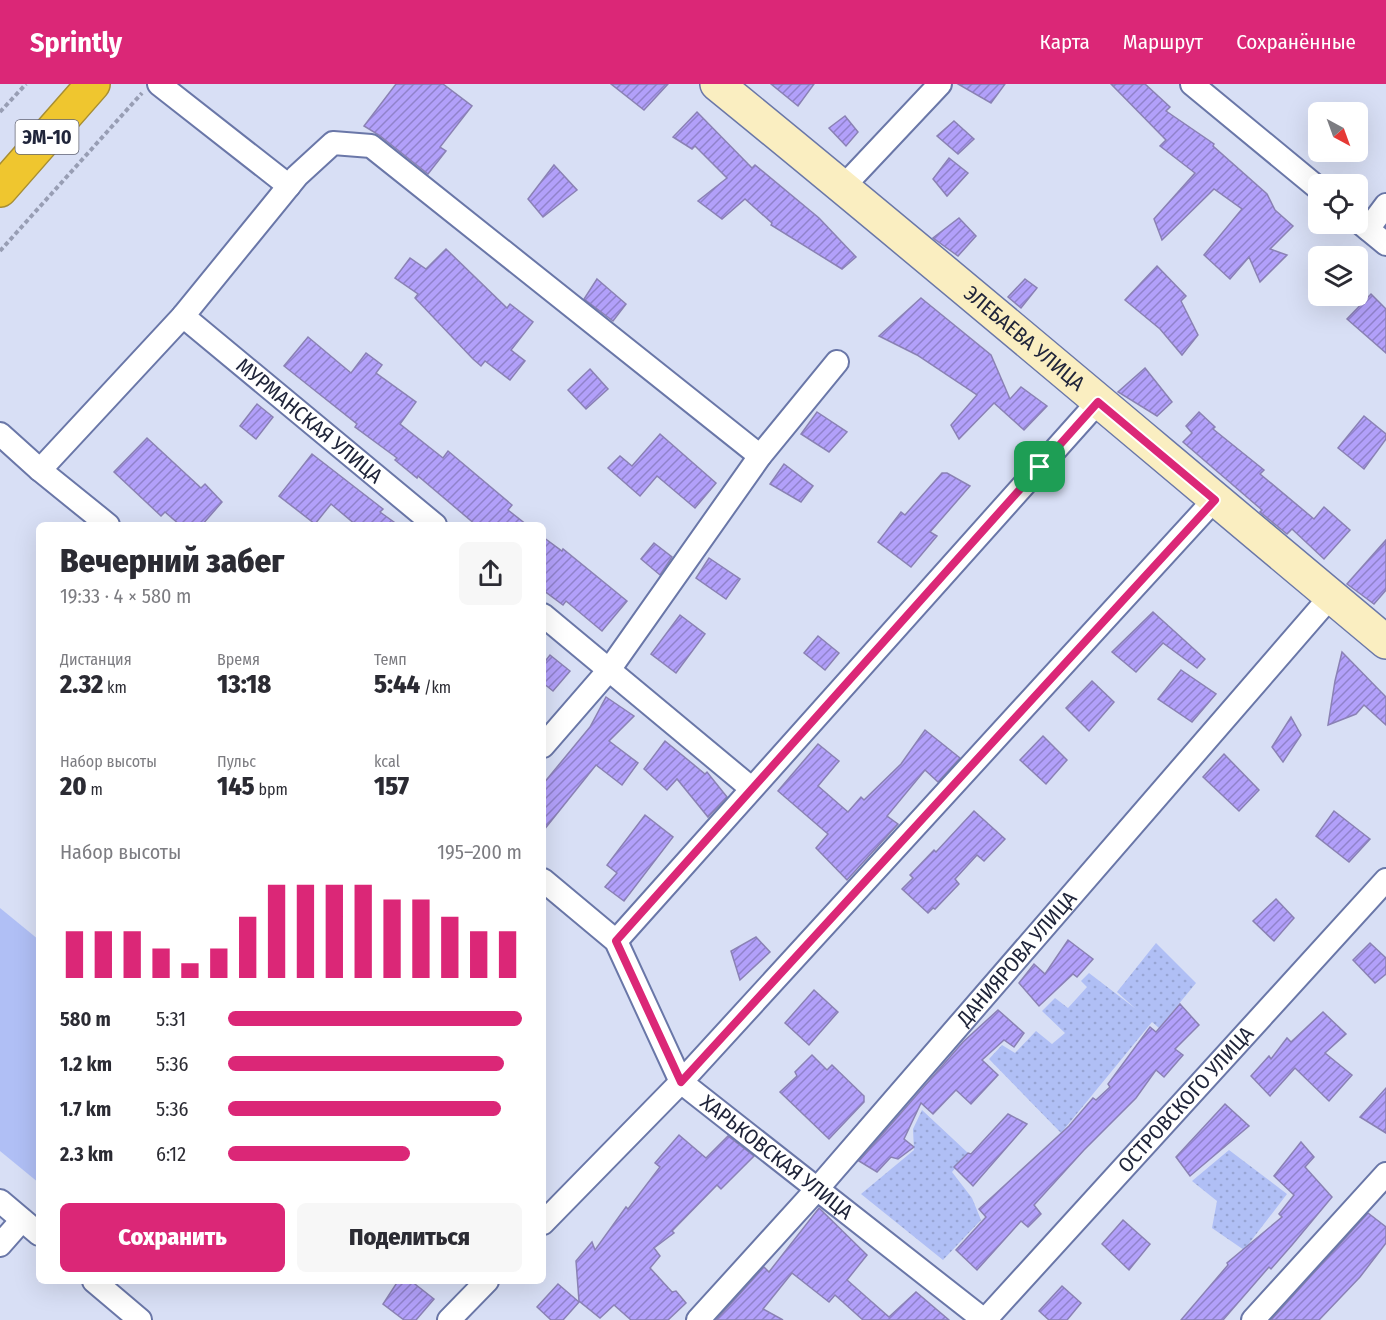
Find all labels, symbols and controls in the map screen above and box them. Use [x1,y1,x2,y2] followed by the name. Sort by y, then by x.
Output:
[30,26,122,59] text: Sprintly
[1040,29,1090,55] text: Карта
[1123,29,1203,55] text: Маршрут
[1236,29,1356,55] text: Сохранённые
[1308,102,1368,162] north arrow
[1308,102,1368,306] map controls
[15,120,78,154] road number: ЭМ-10
[1308,174,1368,234] button: locate
[1308,246,1368,306] button: layers
[959,280,1090,397] street label: ЭЛЕБАЕВА УЛИЦА
[231,353,388,489] street label: МУРМАНСКАЯ УЛИЦА
[1014,441,1065,492] pin
[1023,450,1056,483] icon: arrive
[60,541,284,581] text: Вечерний забег
[459,542,522,605] button: share
[60,584,191,608] text: 19:33 · 4 × 580 m
[60,650,132,669] text: Дистанция
[217,650,260,669] text: Время
[374,650,407,669] text: Темп
[60,669,103,700] text: 2.32
[217,669,271,700] text: 13:18
[374,669,420,700] text: 5:44
[103,678,127,697] text: km
[420,678,451,697] text: /km
[60,752,157,771] text: Набор высоты
[217,752,256,771] text: Пульс
[374,752,400,771] text: kcal
[60,771,87,802] text: 20
[217,771,255,802] text: 145
[374,771,409,802] text: 157
[87,780,103,799] text: m
[255,780,288,799] text: bpm
[60,840,181,864] text: Набор высоты
[437,840,522,864] text: 195–200 m
[951,886,1082,1032] street label: ДАНИЯРОВА УЛИЦА
[60,1007,111,1031] text: 580 m
[156,1007,186,1031] text: 5:31
[1112,1021,1259,1178] street label: ОСТРОВСКОГО УЛИЦА
[60,1052,112,1076] text: 1.2 km
[156,1052,189,1076] text: 5:36
[695,1089,858,1225] street label: ХАРЬКОВСКАЯ УЛИЦА
[60,1097,111,1121] text: 1.7 km
[156,1097,189,1121] text: 5:36
[60,1142,113,1166] text: 2.3 km
[156,1142,186,1166] text: 6:12
[60,1203,285,1272] button: Сохранить
[297,1203,522,1272] button: Поделиться

